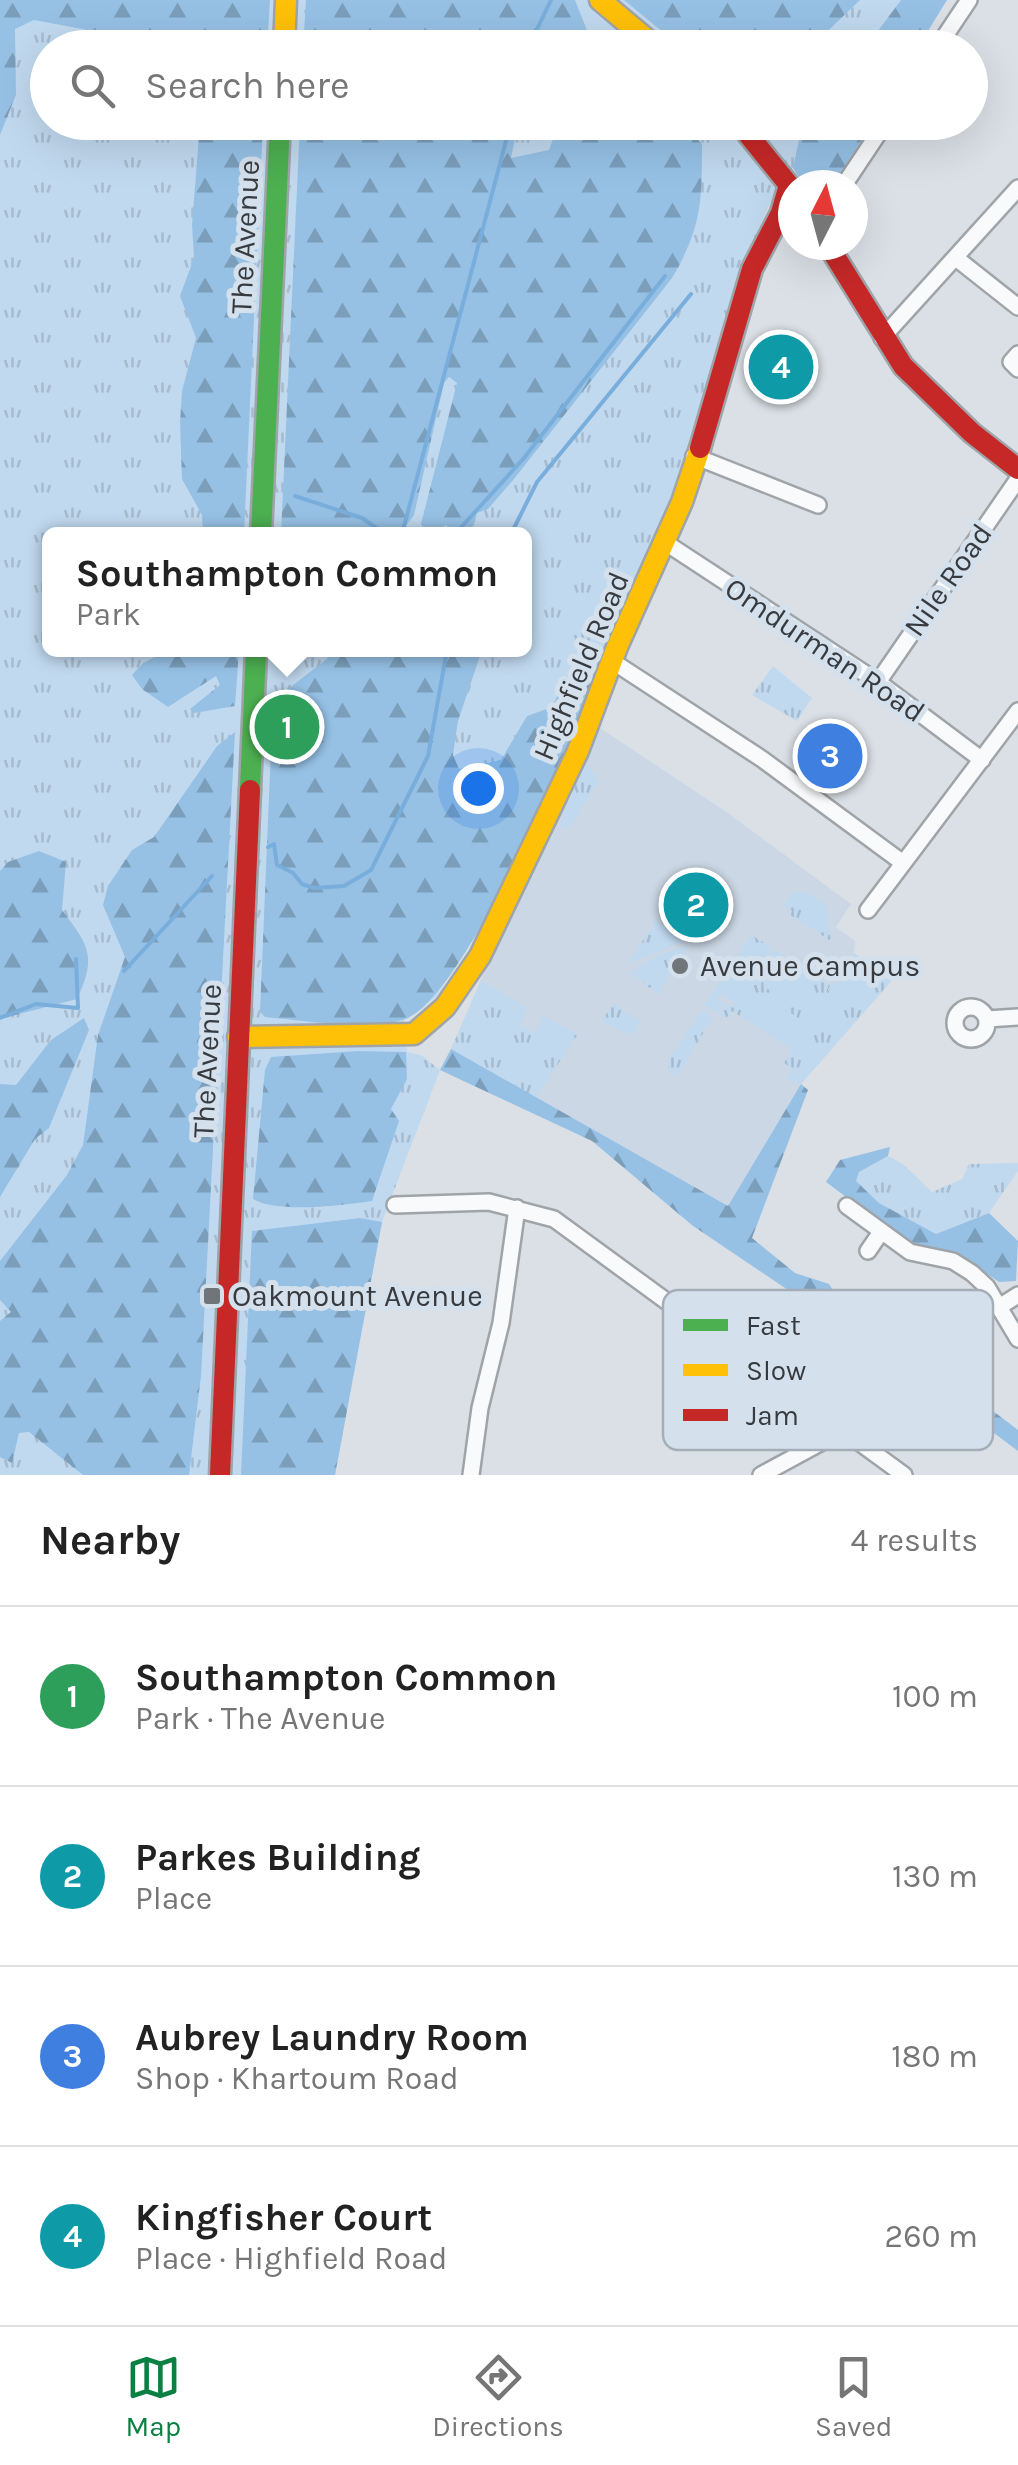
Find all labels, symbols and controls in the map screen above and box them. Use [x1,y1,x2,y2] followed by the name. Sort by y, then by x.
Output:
[30,30,988,140] search box
[65,58,120,113] icon: search
[145,63,349,108] text: Search here
[223,159,267,315] street label: The Avenue
[778,170,868,260] north arrow
[748,330,814,404] pin: 4
[896,517,1000,643] street label: Nile Road
[42,527,532,657] popup
[76,551,498,596] text: Southampton Common
[525,566,637,766] street label: Highfield Road
[718,570,932,730] street label: Omdurman Road
[76,596,141,633] text: Park
[254,690,320,764] pin: 1
[798,718,862,794] pin: 3
[453,763,504,814] your location
[664,868,728,942] pin: 2
[700,948,920,984] place label: Avenue Campus
[669,955,691,977] marker: Avenue Campus
[185,983,229,1139] street label: The Avenue
[232,1278,483,1314] place label: Oakmount Avenue
[201,1285,223,1307] marker: Oakmount Avenue
[663,1290,993,1450] legend
[746,1309,801,1342] text: Fast
[746,1354,806,1387] text: Slow
[746,1399,799,1432] text: Jam
[40,1515,180,1565] text: Nearby
[851,1522,978,1559] text: 4 results
[135,1655,557,1700] text: Southampton Common
[67,1678,78,1715] text: 1
[892,1678,978,1715] text: 100 m
[135,1700,386,1737] text: Park · The Avenue
[135,1835,421,1880] text: Parkes Building
[63,1858,82,1895] text: 2
[892,1858,978,1895] text: 130 m
[135,1880,212,1917] text: Place
[135,2015,529,2060] text: Aubrey Laundry Room
[63,2038,82,2075] text: 3
[891,2038,978,2075] text: 180 m
[135,2060,459,2097] text: Shop · Khartoum Road
[135,2195,432,2240] text: Kingfisher Court
[63,2218,82,2255] text: 4
[885,2218,978,2255] text: 260 m
[135,2240,448,2277] text: Place · Highfield Road
[126,2350,181,2443] tab: Map
[432,2350,564,2443] tab: Directions
[815,2350,892,2443] tab: Saved

